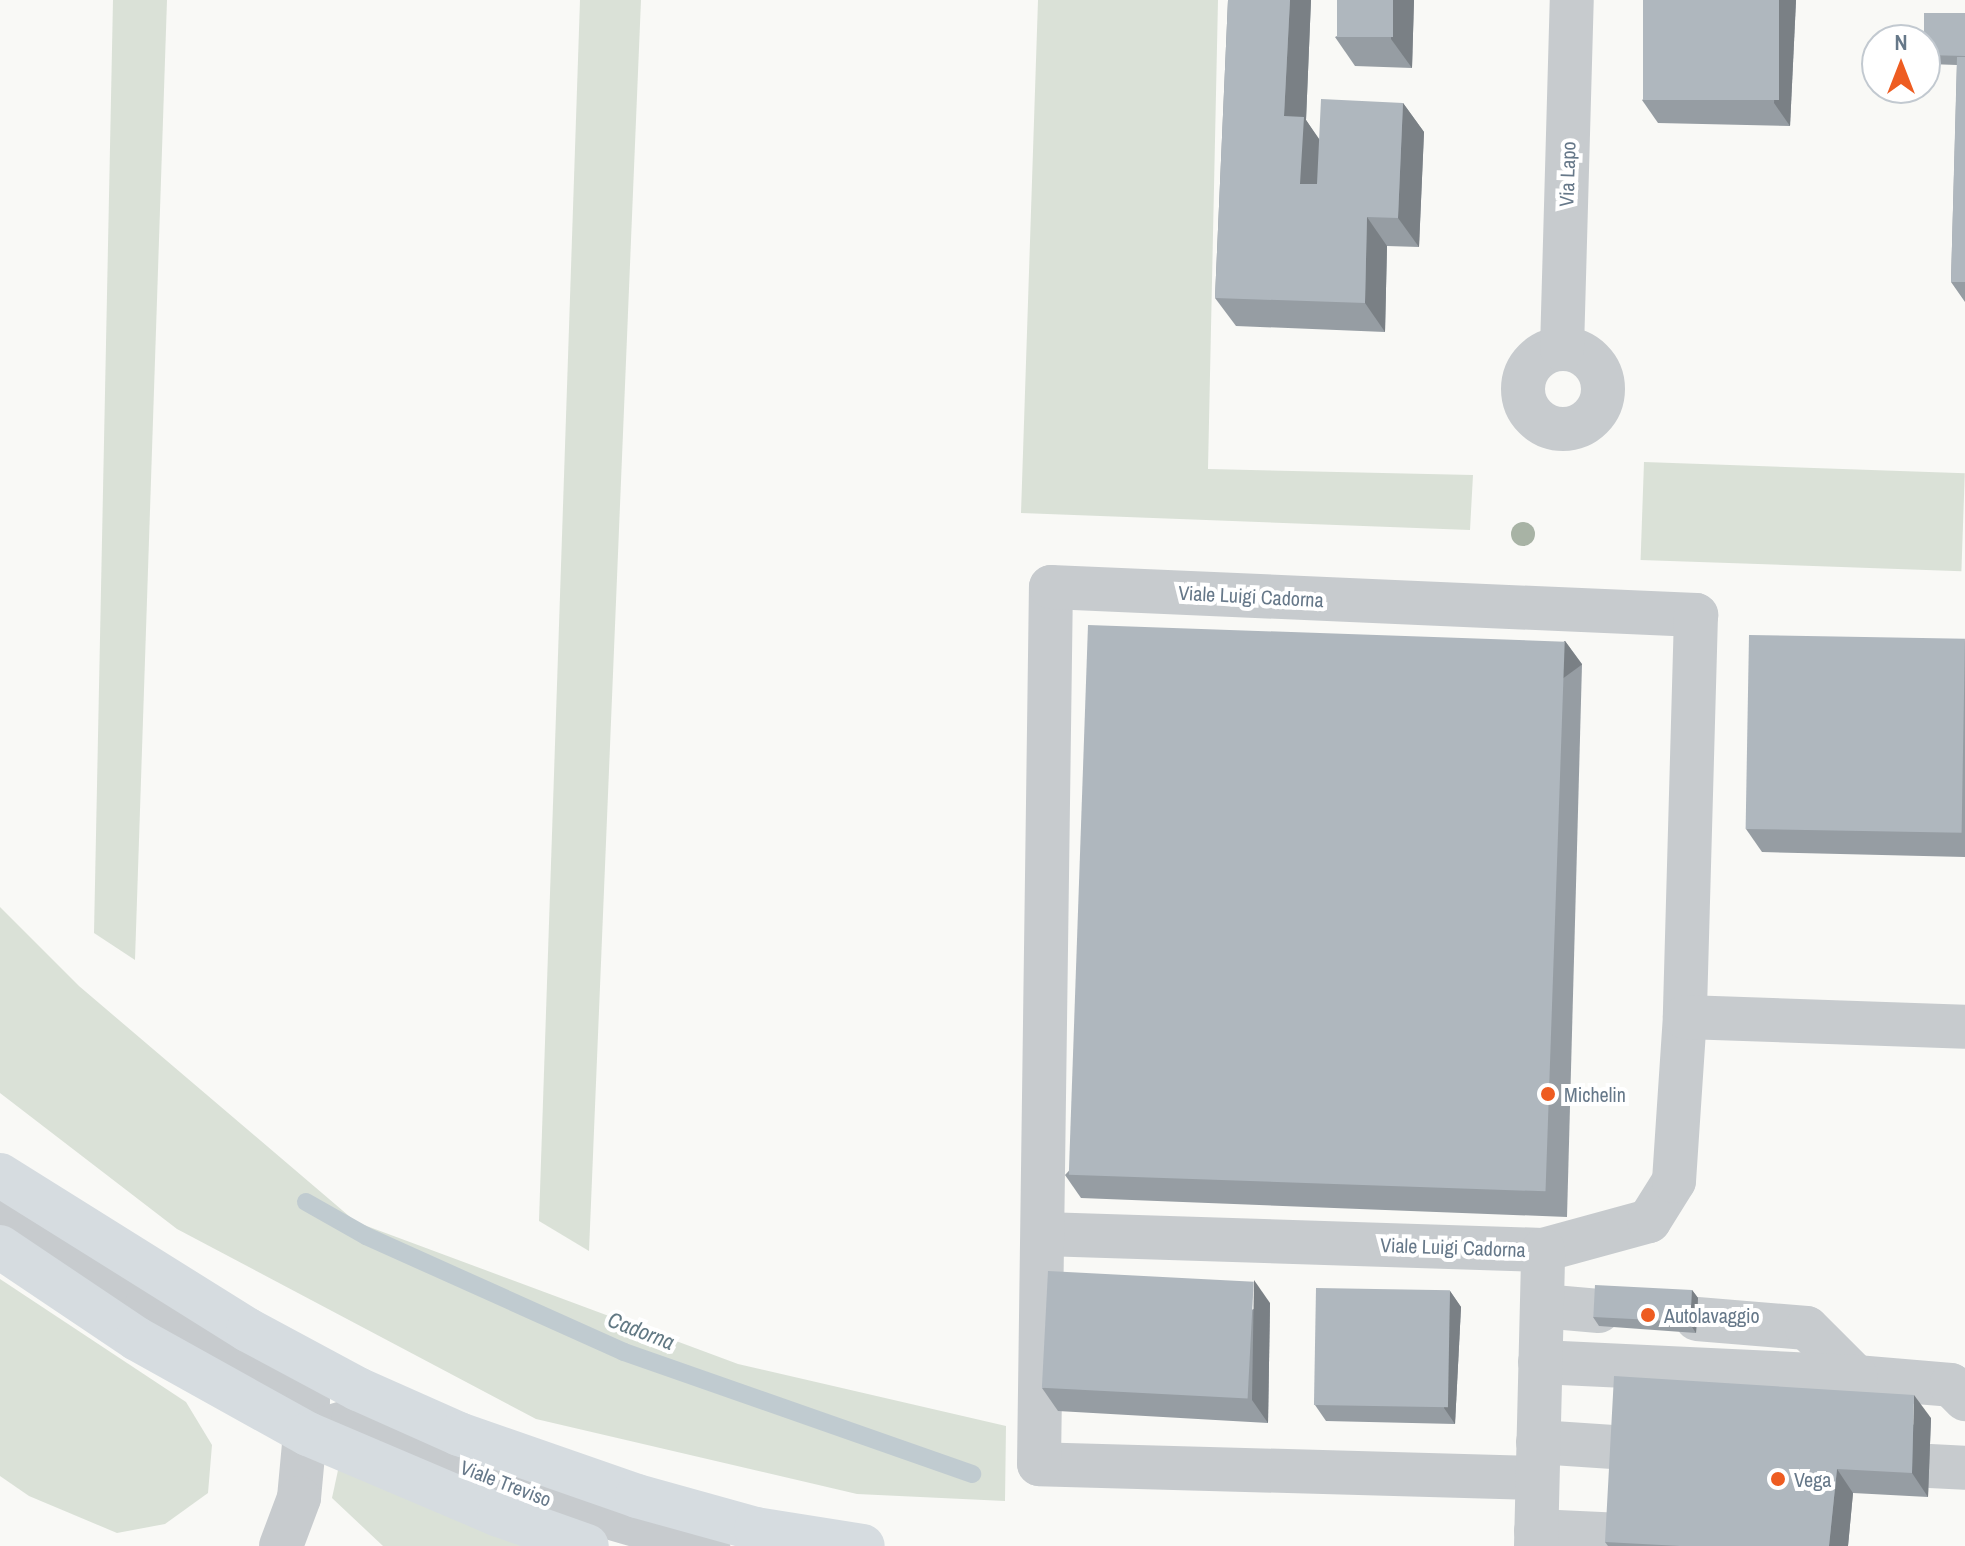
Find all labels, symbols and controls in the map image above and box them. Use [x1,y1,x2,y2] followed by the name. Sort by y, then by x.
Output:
[1861,24,1941,104] north arrow
[1894,27,1908,57] text: N
[1554,141,1580,207] street label: Via Lapo
[1178,580,1324,612] street label: Viale Luigi Cadorna
[1564,1082,1626,1106] place label: Michelin
[1539,1085,1557,1103] marker: Michelin
[1380,1232,1526,1262] street label: Viale Luigi Cadorna
[1664,1303,1760,1327] place label: Autolavaggio
[604,1306,678,1356] water label: Cadorna
[1639,1306,1657,1324] marker: Autolavaggio
[457,1455,555,1511] street label: Viale Treviso
[1794,1467,1831,1491] place label: Vega
[1769,1470,1787,1488] marker: Vega

